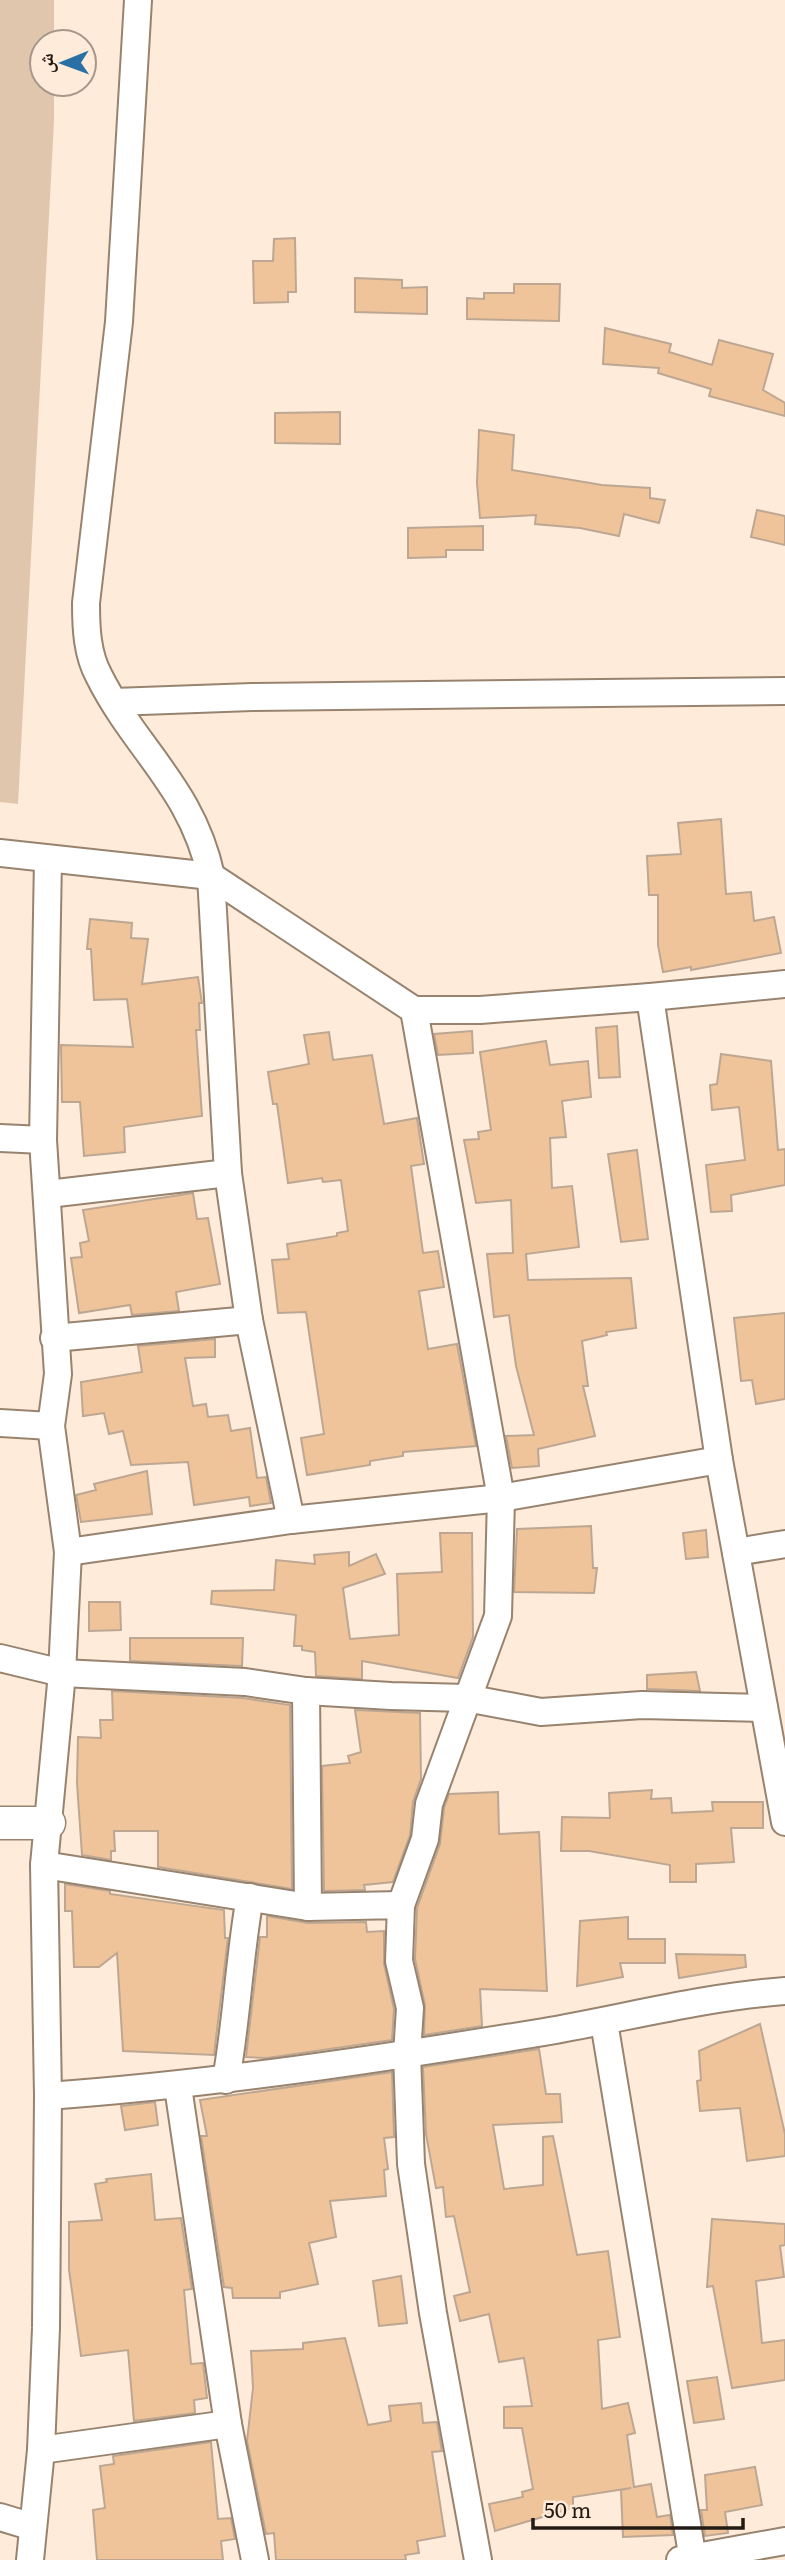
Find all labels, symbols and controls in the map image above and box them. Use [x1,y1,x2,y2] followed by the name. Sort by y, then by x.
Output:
[28,28,98,98] north arrow
[31,53,59,74] text: ش
[533,2486,743,2530] scale bar
[544,2493,591,2524] text: 50 m

